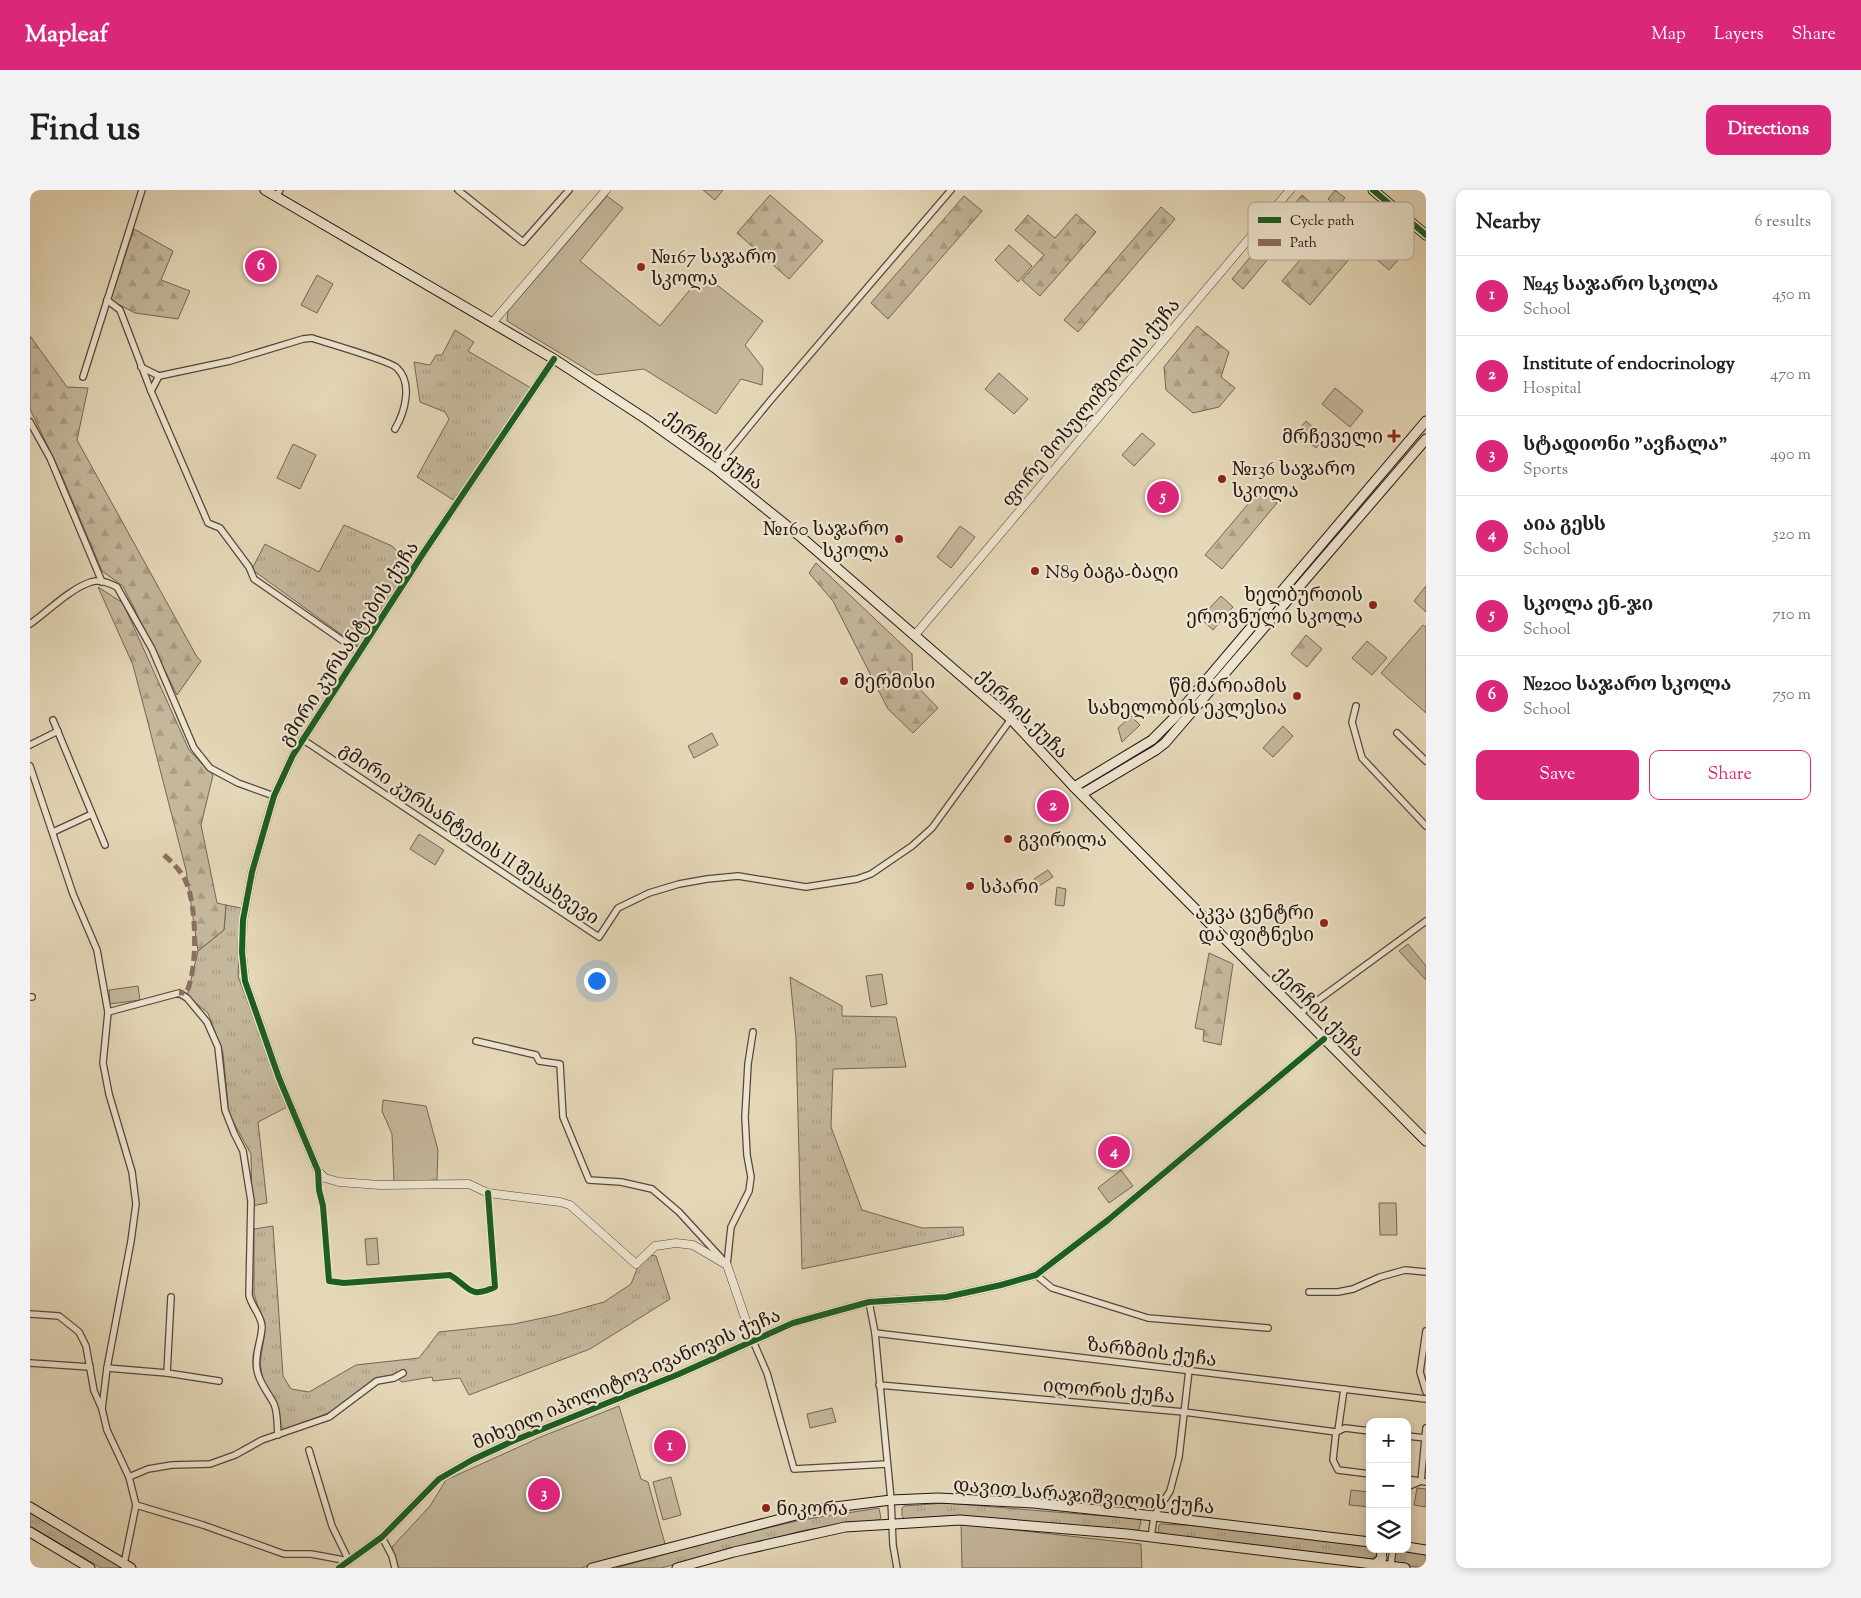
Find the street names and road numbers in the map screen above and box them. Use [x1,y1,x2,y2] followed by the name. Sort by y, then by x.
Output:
[996,293,1187,514] street label: ფორე მოსულიშვილის ქუჩა
[657,405,768,497] street label: ქერჩის ქუჩა
[274,537,427,752] street label: გმირი კურსანტების ქუჩა
[969,664,1073,766] street label: ქერჩის ქუჩა
[333,738,604,932] street label: გმირი კურსანტების II შესახვევი
[1267,961,1370,1064] street label: ქერჩის ქუჩა
[469,1303,785,1458] street label: მიხეილ იპოლიტოვ-ივანოვის ქუჩა
[1085,1332,1218,1375] street label: ზარზმის ქუჩა
[1042,1373,1176,1412] street label: ილორის ქუჩა
[952,1473,1216,1522] street label: დავით სარაჯიშვილის ქუჩა

